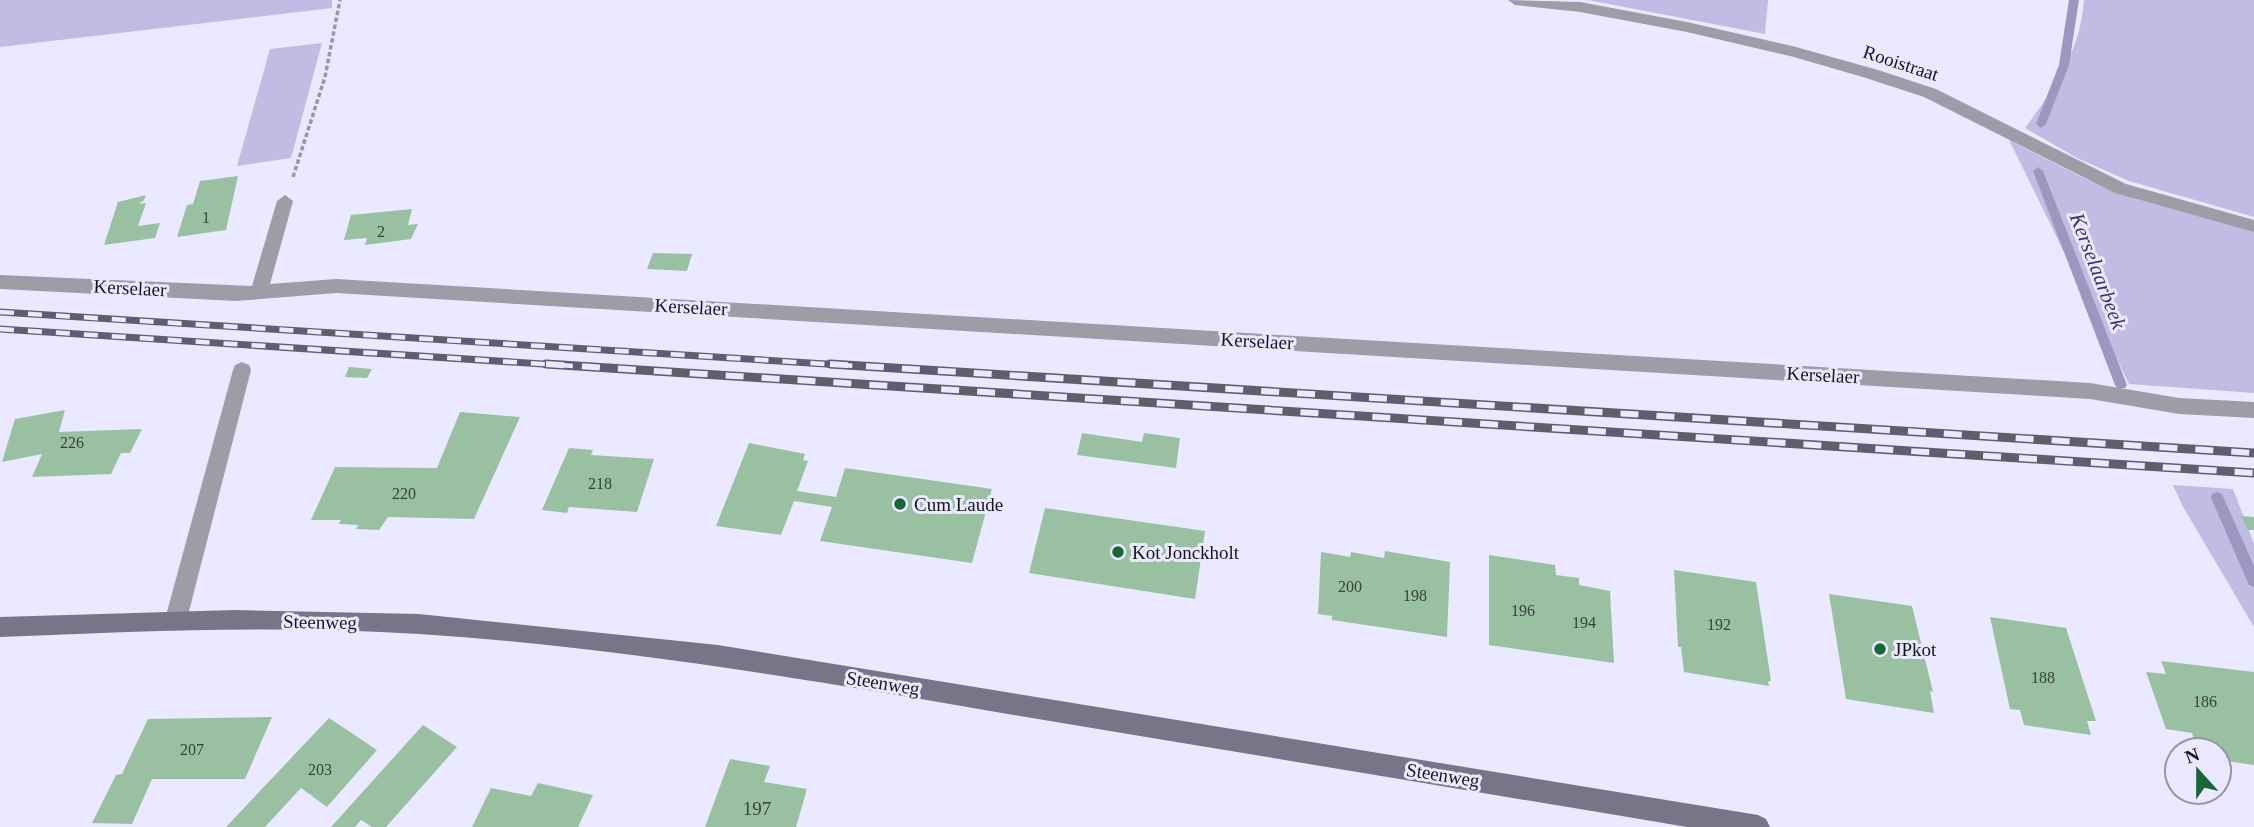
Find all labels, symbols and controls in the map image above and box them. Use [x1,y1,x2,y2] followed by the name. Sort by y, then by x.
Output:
[1861,41,1942,85] street label: Rooistraat
[202,209,210,226] house number: 1
[2064,209,2131,333] water label: Kerselaarbeek
[377,223,385,240] house number: 2
[93,276,168,300] street label: Kerselaer
[654,295,729,319] street label: Kerselaer
[1220,329,1295,353] street label: Kerselaer
[1786,363,1861,387] street label: Kerselaer
[60,434,84,451] house number: 226
[588,475,612,492] house number: 218
[392,485,416,502] house number: 220
[914,494,1003,515] place label: Cum Laude
[892,496,908,512] marker: Cum Laude
[1132,542,1240,563] place label: Kot Jonckholt
[1110,544,1126,560] marker: Kot Jonckholt
[1338,578,1362,595] house number: 200
[1403,587,1427,604] house number: 198
[1511,602,1535,619] house number: 196
[283,611,358,633] street label: Steenweg
[1572,614,1596,631] house number: 194
[1707,616,1731,633] house number: 192
[1894,639,1937,660] place label: JPkot
[1872,641,1888,657] marker: JPkot
[845,667,922,699] street label: Steenweg
[2031,669,2055,686] house number: 188
[2193,693,2217,710] house number: 186
[2163,736,2233,806] north arrow
[180,741,204,758] house number: 207
[2182,743,2203,768] text: N
[1405,759,1482,791] street label: Steenweg
[308,761,332,778] house number: 203
[743,798,771,819] house number: 197

